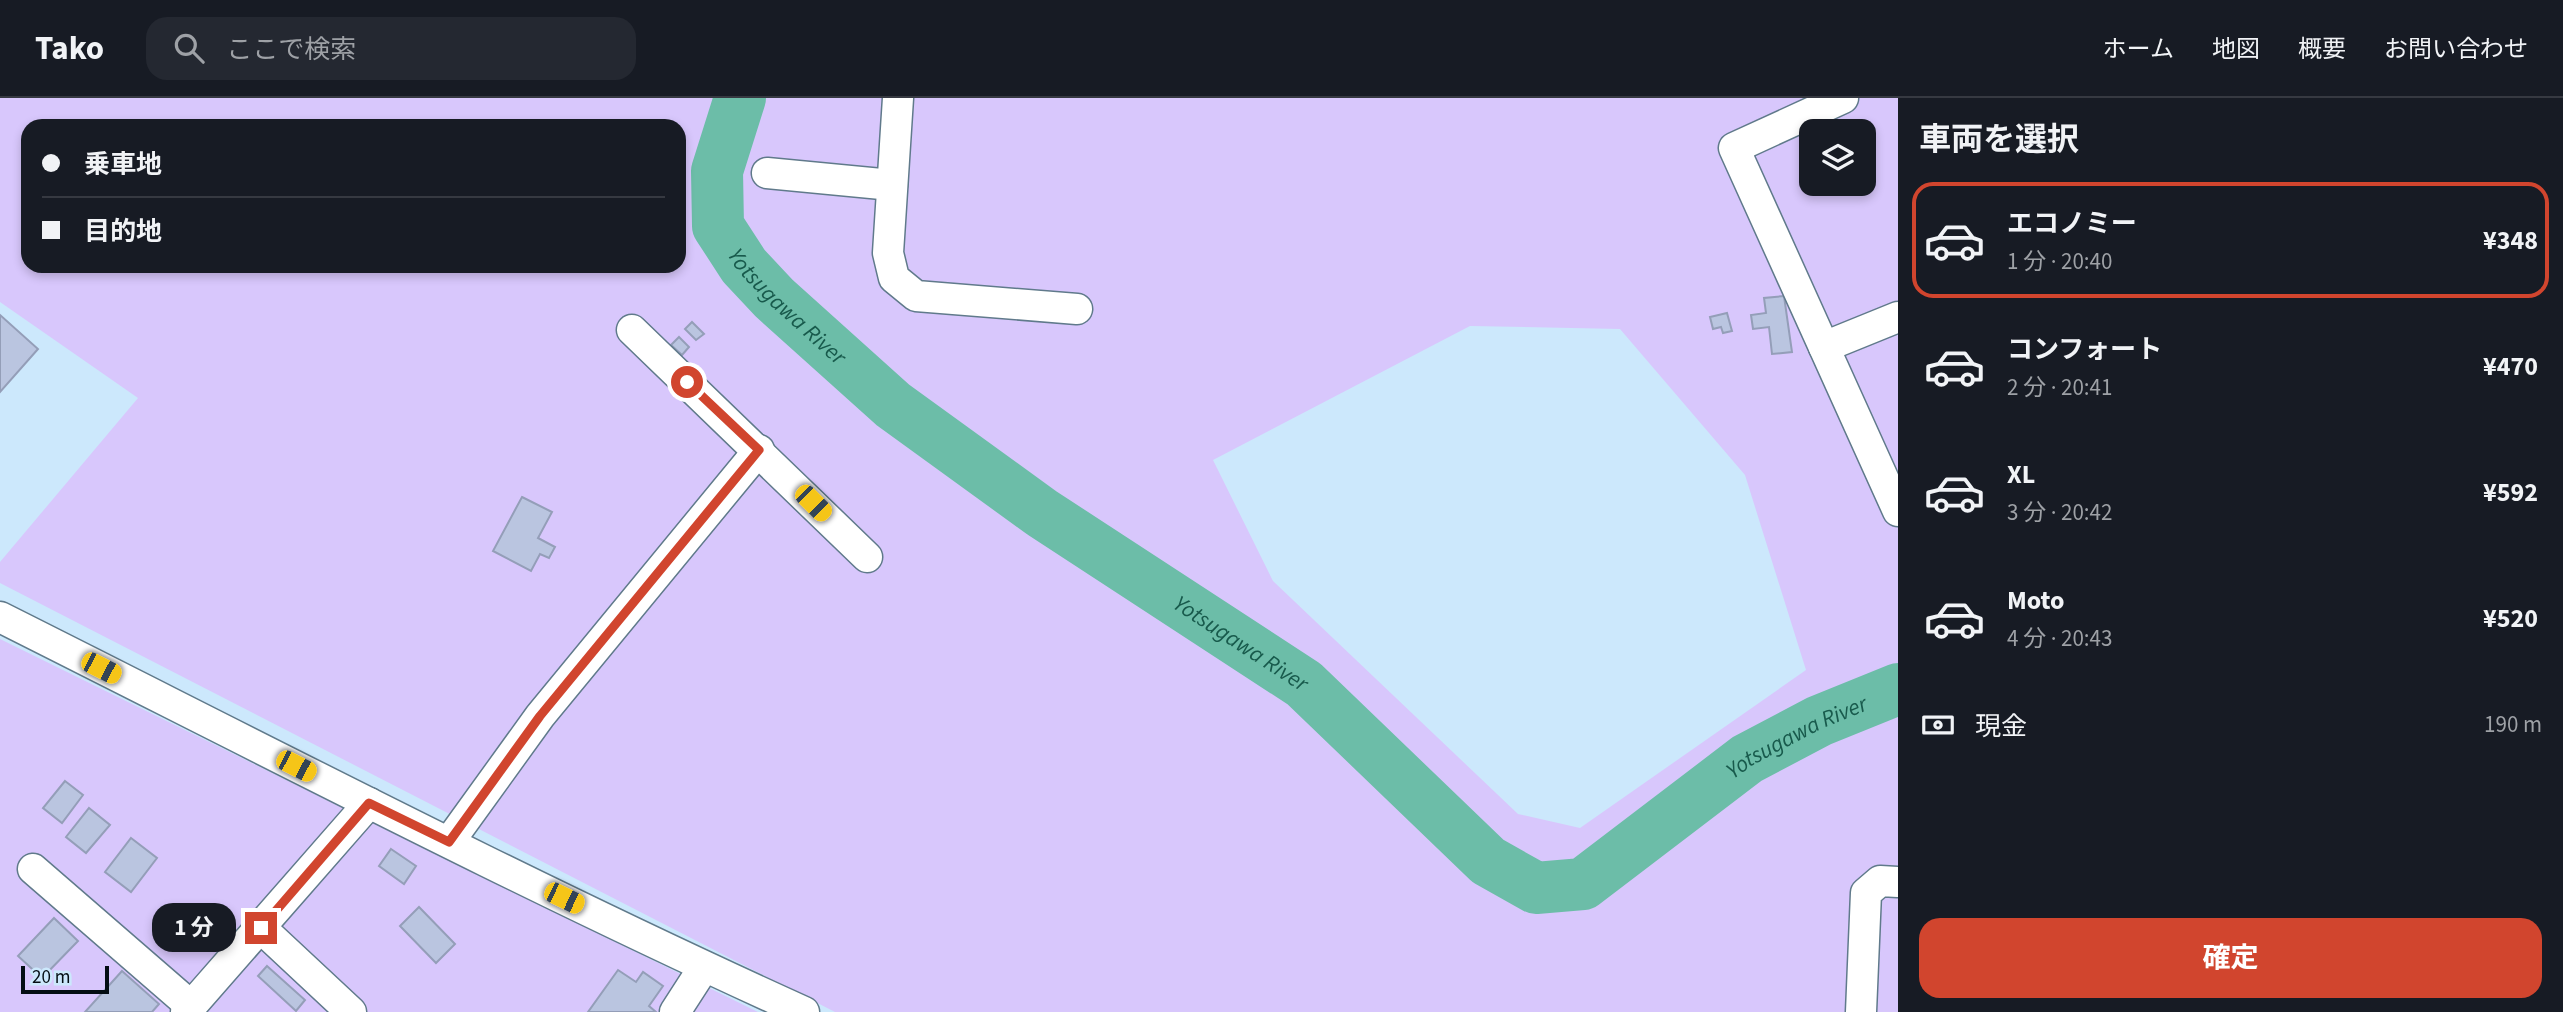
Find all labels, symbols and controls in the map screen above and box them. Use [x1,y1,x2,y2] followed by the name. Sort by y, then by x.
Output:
[146,17,636,80] search box
[35,25,104,72] text: Tako
[170,29,208,67] icon: search
[226,31,356,68] text: ここで検索
[2103,32,2174,67] text: ホーム
[2212,32,2260,67] text: 地図
[2298,32,2346,67] text: 概要
[2384,32,2528,67] text: お問い合わせ
[1919,117,2079,163] text: 車両を選択
[1799,119,1876,196] map controls
[1799,119,1876,196] button: layers
[84,146,162,183] text: 乗車地
[2007,205,2137,242] text: エコノミー
[1923,209,1986,272] icon: car
[84,213,162,250] text: 目的地
[2483,222,2538,259] text: ¥348
[720,241,855,373] water label: Yotsugawa River
[2007,245,2112,278] text: 1 分 · 20:40
[2007,331,2162,368] text: コンフォート
[1923,335,1986,398] icon: car
[2483,348,2538,385] text: ¥470
[671,366,703,398] route start
[2007,371,2112,404] text: 2 分 · 20:41
[2007,456,2035,493] text: XL
[1923,461,1986,524] icon: car
[2483,474,2538,511] text: ¥592
[791,481,836,525] car
[2007,496,2112,529] text: 3 分 · 20:42
[2007,582,2064,619] text: Moto
[1167,587,1316,700] water label: Yotsugawa River
[1923,587,1986,650] icon: car
[2483,600,2538,637] text: ¥520
[2007,622,2112,655] text: 4 分 · 20:43
[78,649,125,687] car
[1718,686,1873,786] water label: Yotsugawa River
[1919,706,1957,744] icon: cash
[1975,708,2027,745] text: 現金
[2484,708,2542,741] text: 190 m
[273,747,320,785] car
[541,879,588,917] car
[152,904,236,952] callout: 1 分
[174,911,214,944] text: 1 分
[245,912,277,944] route end
[1919,918,2542,998] button: 確定
[21,963,108,995] scale bar
[32,964,70,991] text: 20 m

